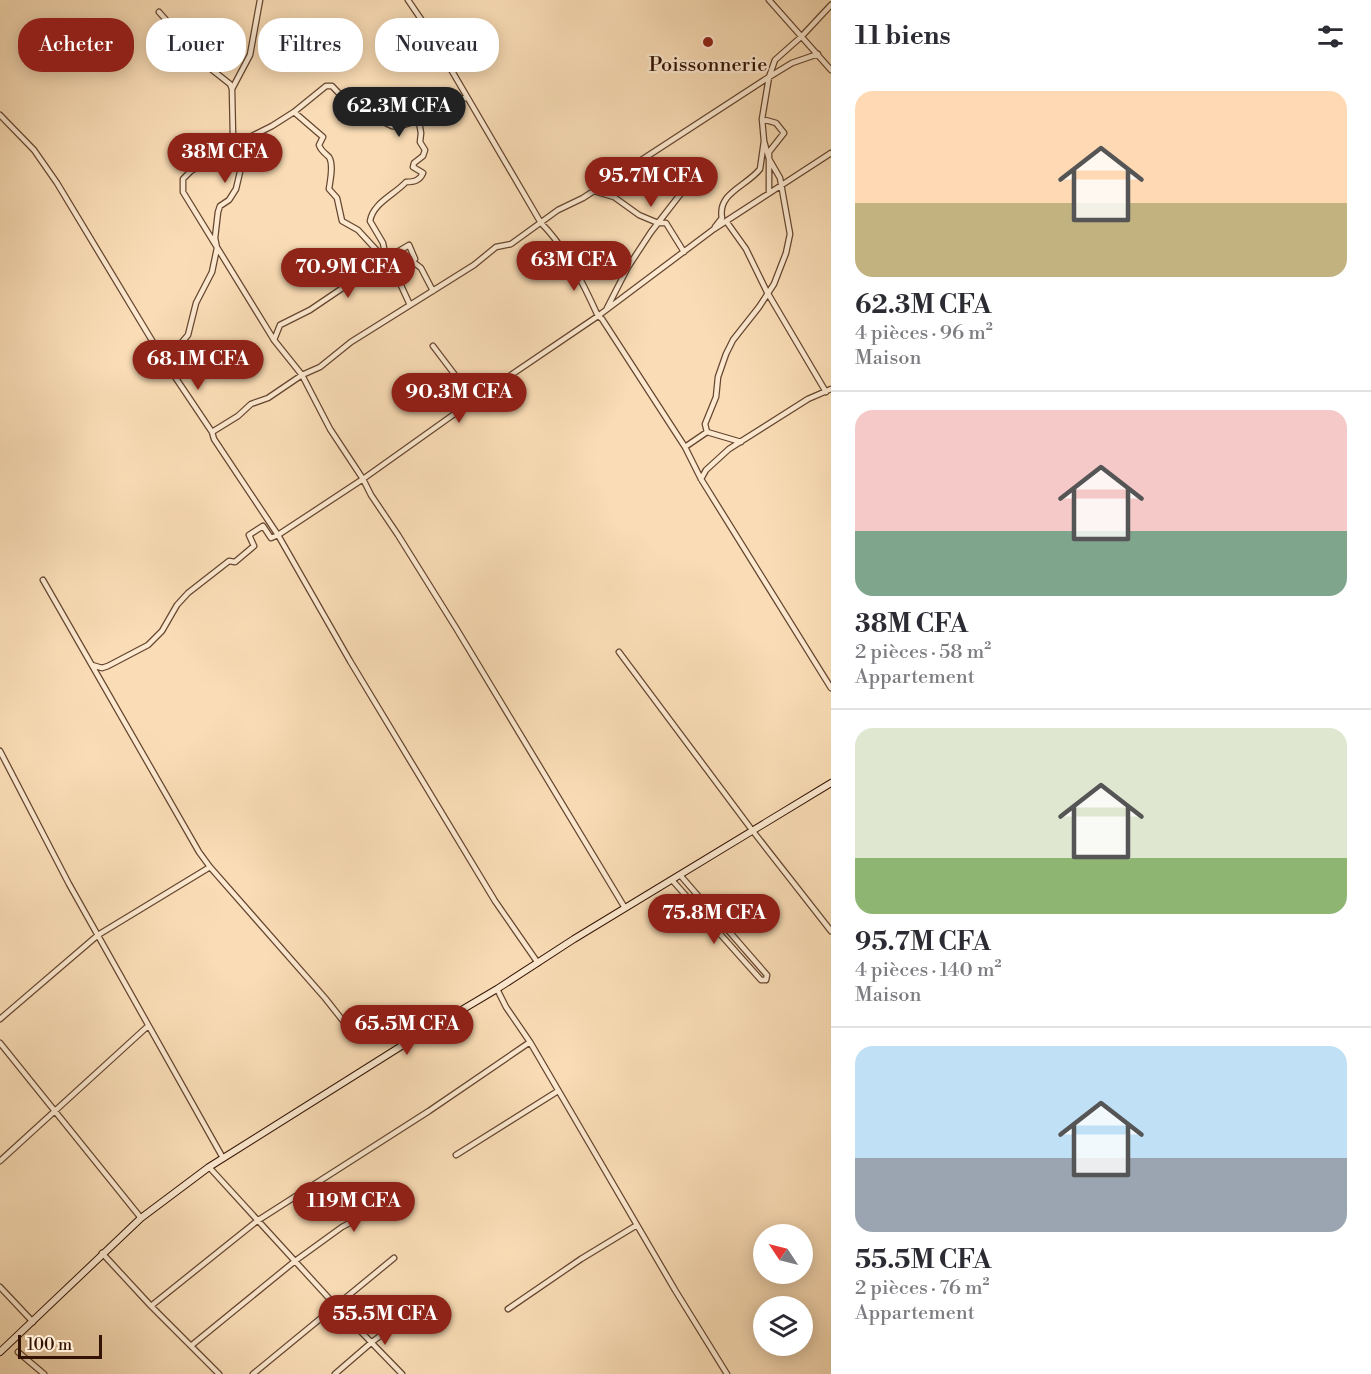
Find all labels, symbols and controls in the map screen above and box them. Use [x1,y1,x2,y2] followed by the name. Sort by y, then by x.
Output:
[18,18,134,72] chip: Acheter
[146,18,246,72] chip: Louer
[258,18,363,72] chip: Filtres
[375,18,499,72] chip: Nouveau
[855,20,951,52] text: 11 biens
[1314,20,1347,53] icon: filters
[701,35,715,49] marker: Poissonnerie
[649,53,767,78] place label: Poissonnerie
[330,87,468,138] pin: 62.3M CFA
[347,94,451,119] text: 62.3M CFA
[1047,130,1155,238] icon: home
[170,133,280,184] pin: 38M CFA
[182,140,269,165] text: 38M CFA
[582,157,720,208] pin: 95.7M CFA
[599,164,703,189] text: 95.7M CFA
[519,241,629,292] pin: 63M CFA
[279,248,417,299] pin: 70.9M CFA
[531,248,617,273] text: 63M CFA
[295,255,401,280] text: 70.9M CFA
[855,289,991,321] text: 62.3M CFA
[855,321,993,346] text: 4 pièces · 96 m²
[129,340,267,391] pin: 68.1M CFA
[855,346,921,371] text: Maison
[147,347,249,372] text: 68.1M CFA
[390,373,528,424] pin: 90.3M CFA
[406,380,512,405] text: 90.3M CFA
[1047,449,1155,557] icon: home
[855,608,968,640] text: 38M CFA
[855,640,991,665] text: 2 pièces · 58 m²
[855,665,975,690] text: Appartement
[1047,767,1155,875] icon: home
[645,894,783,945] pin: 75.8M CFA
[662,901,766,926] text: 75.8M CFA
[855,926,991,958] text: 95.7M CFA
[855,958,1001,983] text: 4 pièces · 140 m²
[855,983,921,1008] text: Maison
[338,1005,476,1056] pin: 65.5M CFA
[354,1012,460,1037] text: 65.5M CFA
[1047,1085,1155,1193] icon: home
[292,1182,416,1233] pin: 119M CFA
[307,1189,401,1214] text: 119M CFA
[753,1224,813,1284] north arrow
[753,1224,813,1356] map controls
[855,1244,991,1276] text: 55.5M CFA
[855,1276,990,1301] text: 2 pièces · 76 m²
[316,1295,454,1346] pin: 55.5M CFA
[753,1296,813,1356] button: layers
[855,1301,975,1326] text: Appartement
[333,1302,437,1327] text: 55.5M CFA
[18,1332,102,1360] scale bar
[27,1335,72,1355] text: 100 m

